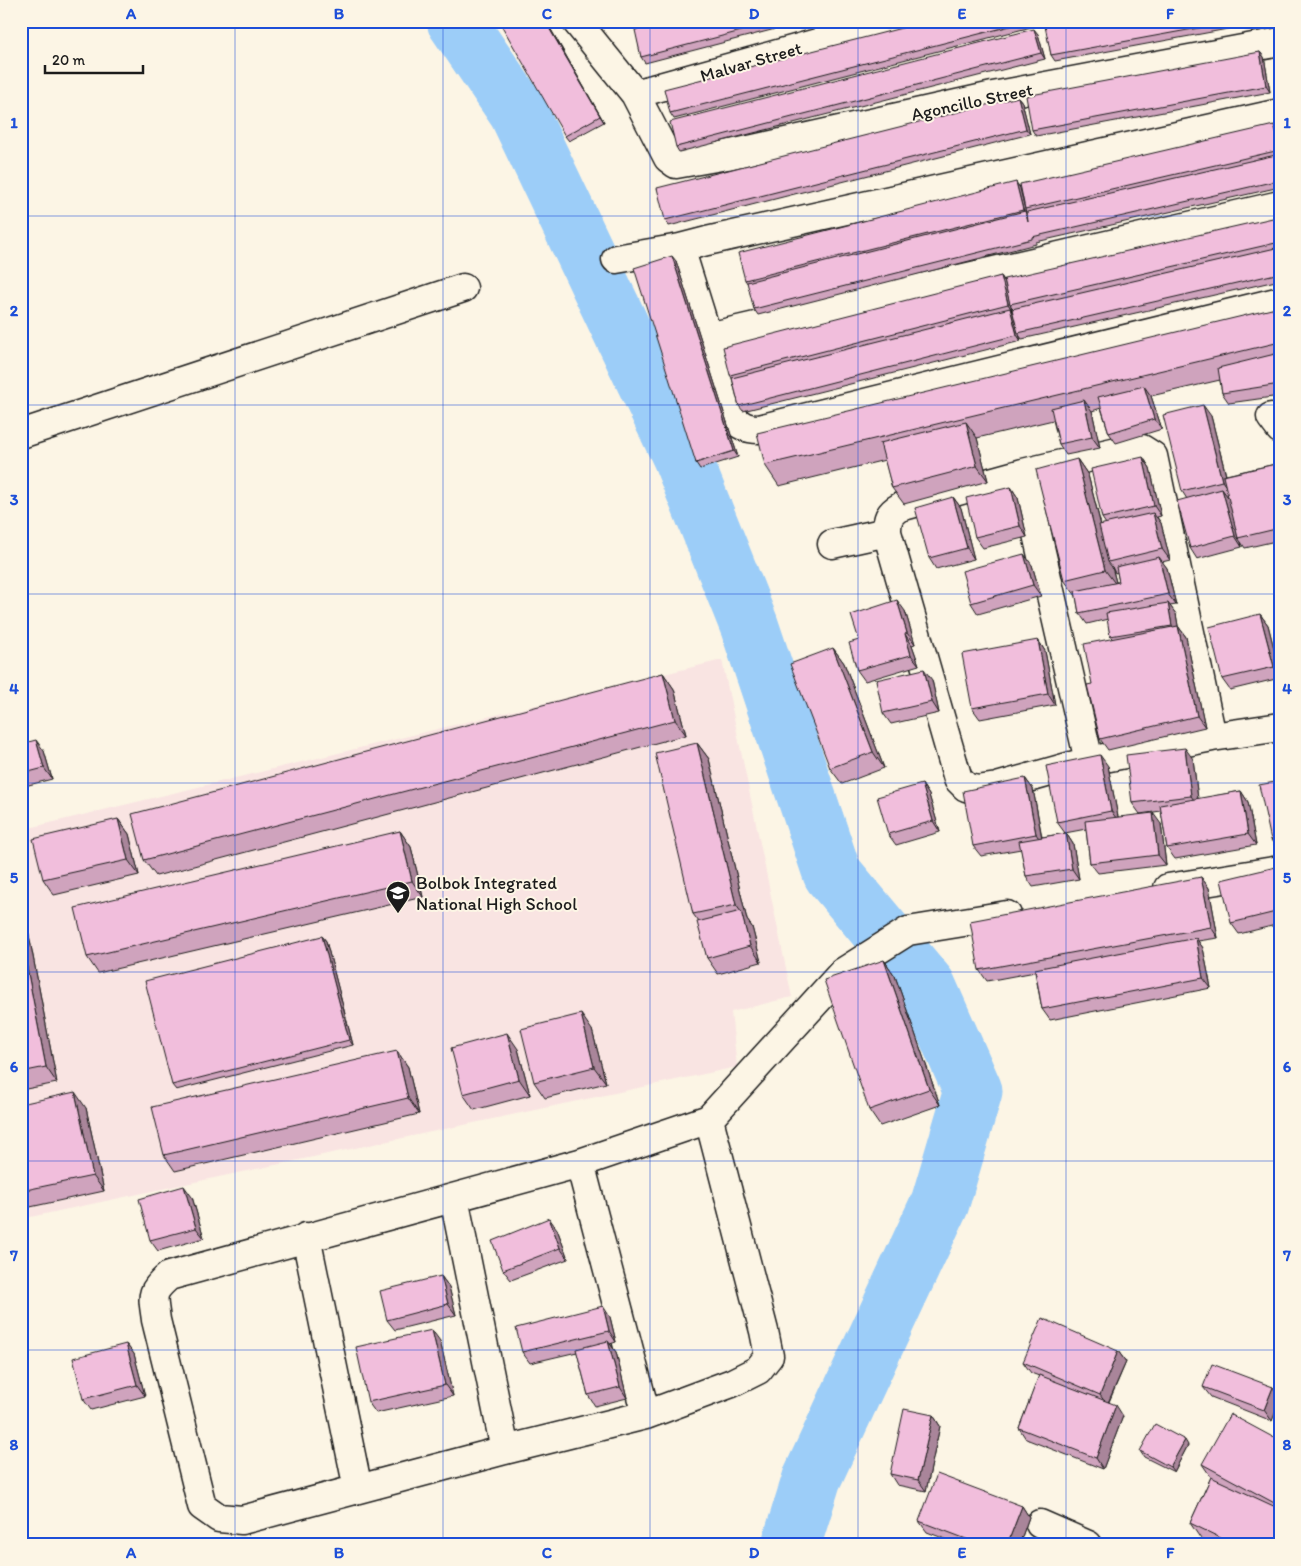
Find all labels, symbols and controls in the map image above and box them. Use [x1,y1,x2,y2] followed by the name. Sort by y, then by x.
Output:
[125,4,137,23] text: A
[334,4,345,23] text: B
[542,4,553,23] text: C
[749,4,760,23] text: D
[958,4,967,23] text: E
[1166,4,1175,23] text: F
[698,37,805,87] street label: Malvar Street
[45,42,142,74] scale bar
[52,51,86,69] text: 20 m
[909,78,1035,126] street label: Agoncillo Street
[10,113,18,132] text: 1
[1283,113,1291,132] text: 1
[10,301,19,320] text: 2
[1283,301,1292,320] text: 2
[10,490,19,509] text: 3
[1283,490,1292,509] text: 3
[9,679,19,698] text: 4
[1282,679,1292,698] text: 4
[10,868,19,887] text: 5
[1283,868,1292,887] text: 5
[416,872,577,915] place label: Bolbok Integrated National High School
[385,880,411,914] school or university icon: Bolbok Integrated National High School
[10,1057,19,1076] text: 6
[1283,1057,1292,1076] text: 6
[9,1246,18,1265] text: 7
[1282,1246,1291,1265] text: 7
[10,1435,19,1454] text: 8
[1283,1435,1292,1454] text: 8
[125,1543,137,1562] text: A
[334,1543,345,1562] text: B
[542,1543,553,1562] text: C
[749,1543,760,1562] text: D
[958,1543,967,1562] text: E
[1166,1543,1175,1562] text: F

